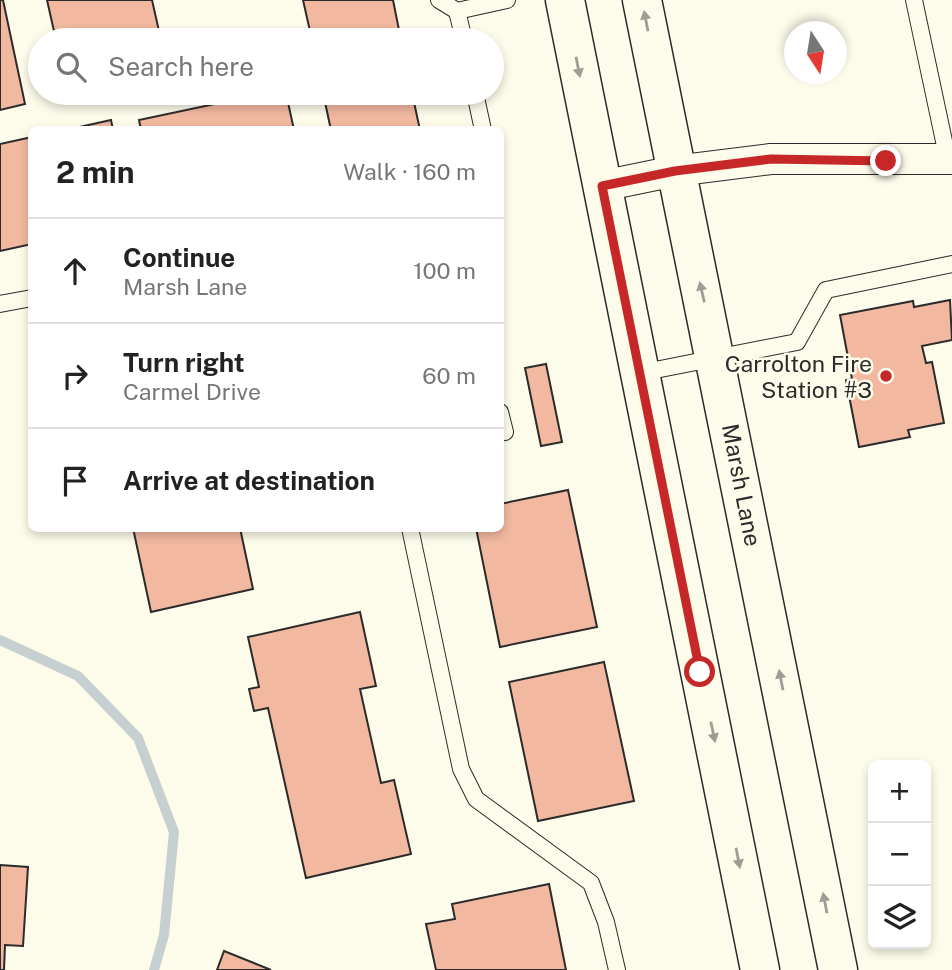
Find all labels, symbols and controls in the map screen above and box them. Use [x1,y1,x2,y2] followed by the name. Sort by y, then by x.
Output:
[641,10,652,32] one-way arrow
[784,21,847,84] north arrow
[28,28,504,105] search box
[52,48,90,86] icon: search
[108,51,254,82] text: Search here
[573,56,584,78] one-way arrow
[870,145,901,176] route end
[56,154,135,190] text: 2 min
[343,158,476,185] text: Walk · 160 m
[123,242,235,273] text: Continue
[56,252,94,290] icon: ahead
[413,257,476,284] text: 100 m
[123,273,247,300] text: Marsh Lane
[697,281,708,303] one-way arrow
[123,347,245,378] text: Turn right
[725,350,872,403] place label: Carrolton Fire Station #3
[56,357,94,395] icon: right
[422,362,476,389] text: 60 m
[878,368,894,384] marker: Carrolton Fire Station #3
[123,378,261,405] text: Carmel Drive
[717,421,767,549] street label: Marsh Lane
[56,462,94,500] icon: arrive
[123,465,375,496] text: Arrive at destination
[684,656,715,687] route start
[775,669,786,691] one-way arrow
[707,721,718,743] one-way arrow
[868,760,931,949] map controls
[868,760,931,823] button: +
[868,823,931,886] button: −
[733,847,744,869] one-way arrow
[868,886,931,949] button: layers
[820,892,831,914] one-way arrow

